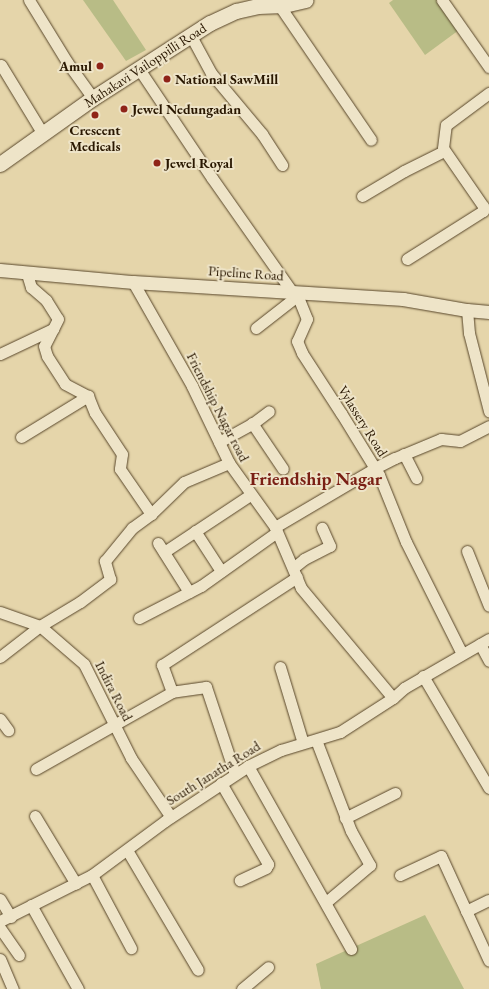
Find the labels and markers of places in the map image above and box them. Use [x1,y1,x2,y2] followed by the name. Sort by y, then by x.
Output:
[59,58,92,74] place label: Amul
[95,61,105,71] marker: Amul
[175,71,278,87] place label: National SawMill
[162,74,172,84] marker: National SawMill
[132,101,241,117] place label: Jewel Nedungadan
[119,104,129,114] marker: Jewel Nedungadan
[90,110,100,120] marker: Crescent Medicals
[70,122,120,154] place label: Crescent Medicals
[165,155,233,171] place label: Jewel Royal
[152,158,162,168] marker: Jewel Royal

